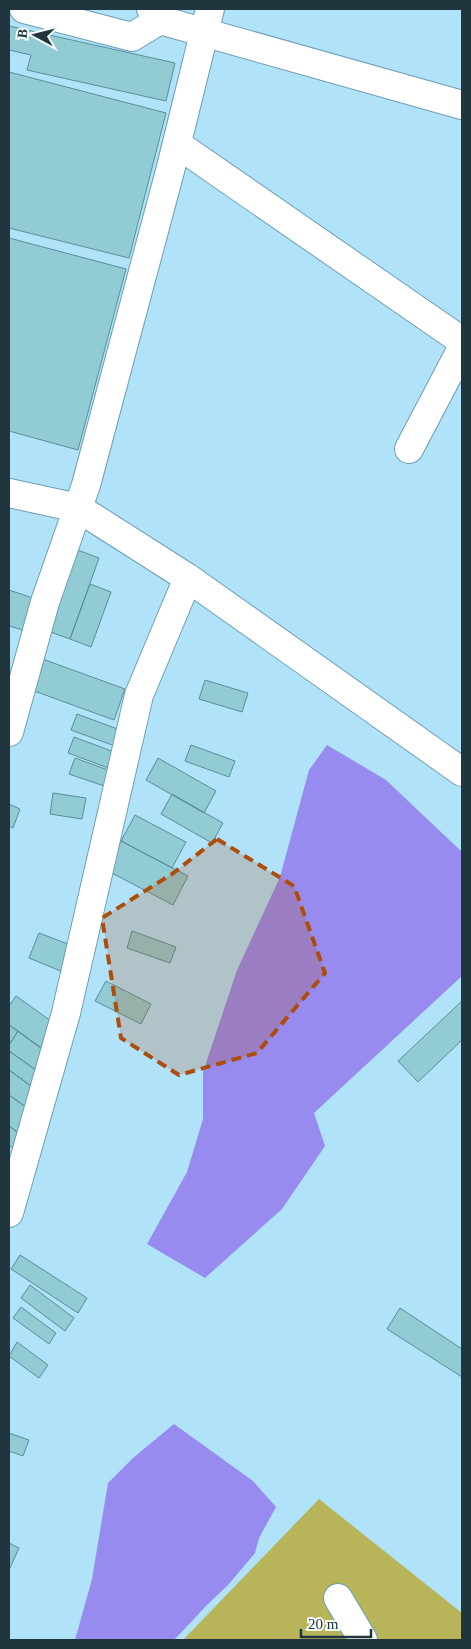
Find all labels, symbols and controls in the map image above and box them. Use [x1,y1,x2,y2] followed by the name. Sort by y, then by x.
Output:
[10,10,60,60] north arrow
[15,28,31,39] text: B
[301,1606,371,1638] scale bar
[308,1616,339,1632] text: 20 m

